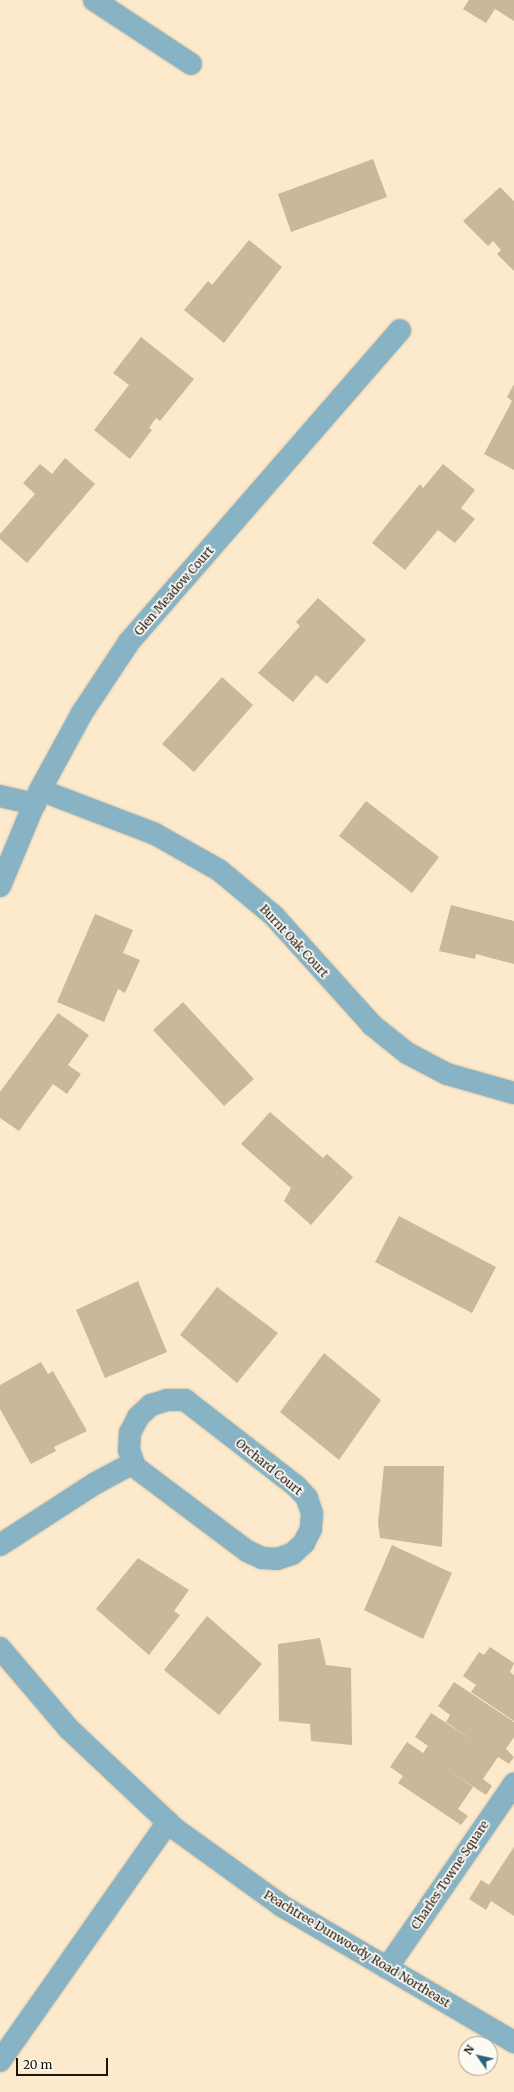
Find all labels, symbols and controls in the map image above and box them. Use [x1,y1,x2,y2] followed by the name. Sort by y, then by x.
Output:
[131,543,217,639] street label: Glen Meadow Court
[257,902,331,980] street label: Burnt Oak Court
[233,1436,305,1498] street label: Orchard Court
[408,1818,492,1932] street label: Charles Towne Square
[261,1888,453,2010] street label: Peachtree Dunwoody Road Northeast
[458,2036,498,2076] north arrow
[461,2042,477,2057] text: N
[18,2050,110,2076] scale bar
[23,2057,52,2072] text: 20 m

